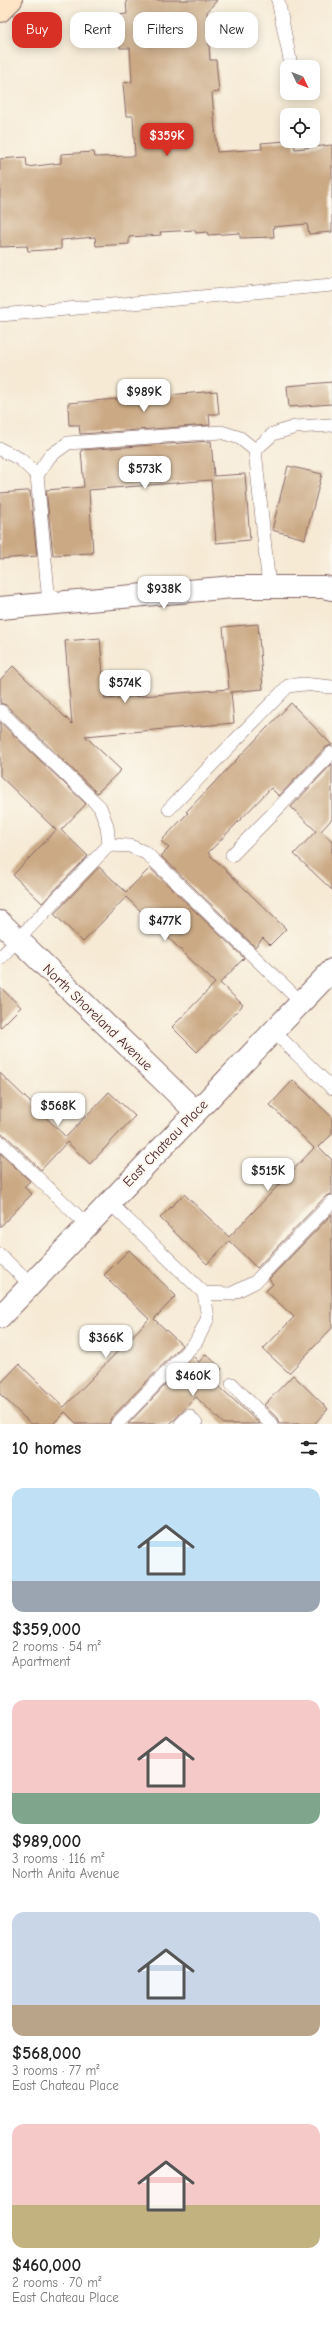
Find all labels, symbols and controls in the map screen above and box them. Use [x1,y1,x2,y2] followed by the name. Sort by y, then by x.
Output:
[12,12,62,48] chip: Buy
[70,12,125,48] chip: Rent
[133,12,197,48] chip: Filters
[205,12,258,48] chip: New
[280,60,320,100] north arrow
[280,60,320,148] map controls
[280,108,320,148] button: locate
[139,123,195,157] pin: $359K
[149,128,185,143] text: $359K
[116,379,172,413] pin: $989K
[126,384,162,399] text: $989K
[117,456,173,490] pin: $573K
[128,461,162,476] text: $573K
[136,576,192,610] pin: $938K
[146,581,182,596] text: $938K
[97,670,153,704] pin: $574K
[109,675,141,690] text: $574K
[137,908,193,942] pin: $477K
[149,913,181,928] text: $477K
[39,961,156,1074] street label: North Shoreland Avenue
[30,1093,86,1127] pin: $568K
[119,1096,211,1191] street label: East Chateau Place
[40,1098,76,1113] text: $568K
[240,1158,296,1192] pin: $515K
[251,1163,285,1178] text: $515K
[78,1325,134,1359] pin: $366K
[88,1330,124,1345] text: $366K
[165,1363,221,1397] pin: $460K
[175,1368,211,1383] text: $460K
[298,1437,320,1459] icon: filters
[12,1439,81,1458] text: 10 homes
[130,1514,202,1586] icon: home
[12,1620,81,1639] text: $359,000
[12,1639,101,1654] text: 2 rooms · 54 m²
[12,1654,70,1669] text: Apartment
[130,1726,202,1798] icon: home
[12,1832,81,1851] text: $989,000
[12,1851,104,1866] text: 3 rooms · 116 m²
[12,1866,119,1881] text: North Anita Avenue
[130,1938,202,2010] icon: home
[12,2044,81,2063] text: $568,000
[12,2063,99,2078] text: 3 rooms · 77 m²
[12,2078,119,2093] text: East Chateau Place
[130,2150,202,2222] icon: home
[12,2256,81,2275] text: $460,000
[12,2275,101,2290] text: 2 rooms · 70 m²
[12,2290,119,2305] text: East Chateau Place

